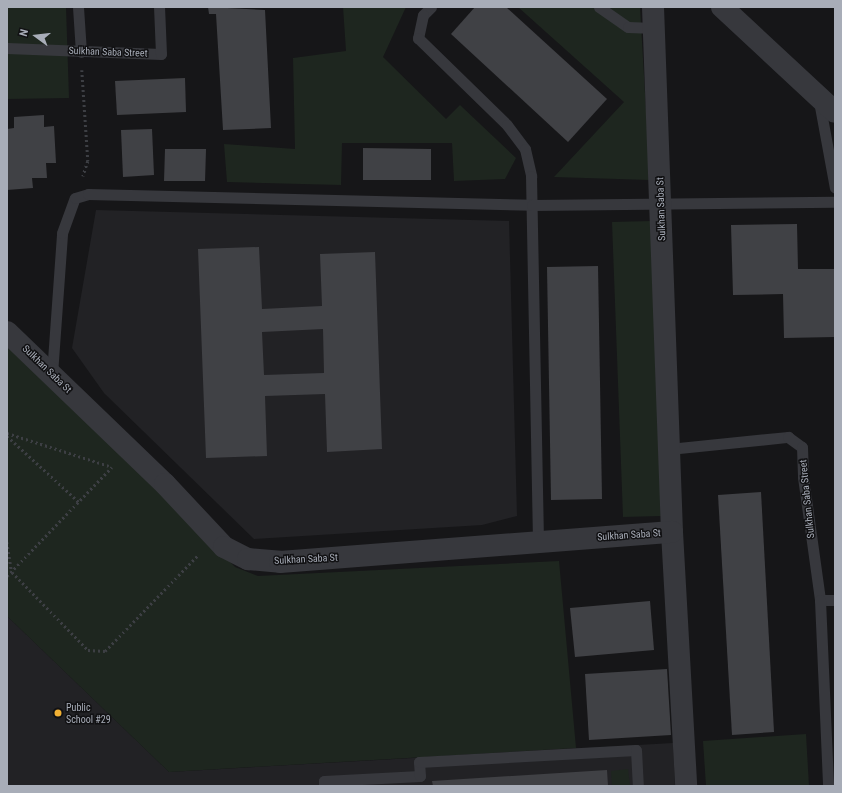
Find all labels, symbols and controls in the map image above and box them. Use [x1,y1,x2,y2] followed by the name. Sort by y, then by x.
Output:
[16,16,56,56] north arrow
[17,28,31,38] text: N
[68,45,148,59] street label: Sulkhan Saba Street
[654,177,668,241] street label: Sulkhan Saba St
[20,343,74,395] street label: Sulkhan Saba St
[797,459,817,539] street label: Sulkhan Saba Street
[597,527,661,543] street label: Sulkhan Saba St
[274,551,338,567] street label: Sulkhan Saba St
[66,701,111,724] place label: Public School #29
[53,708,63,718] marker: Public School #29

